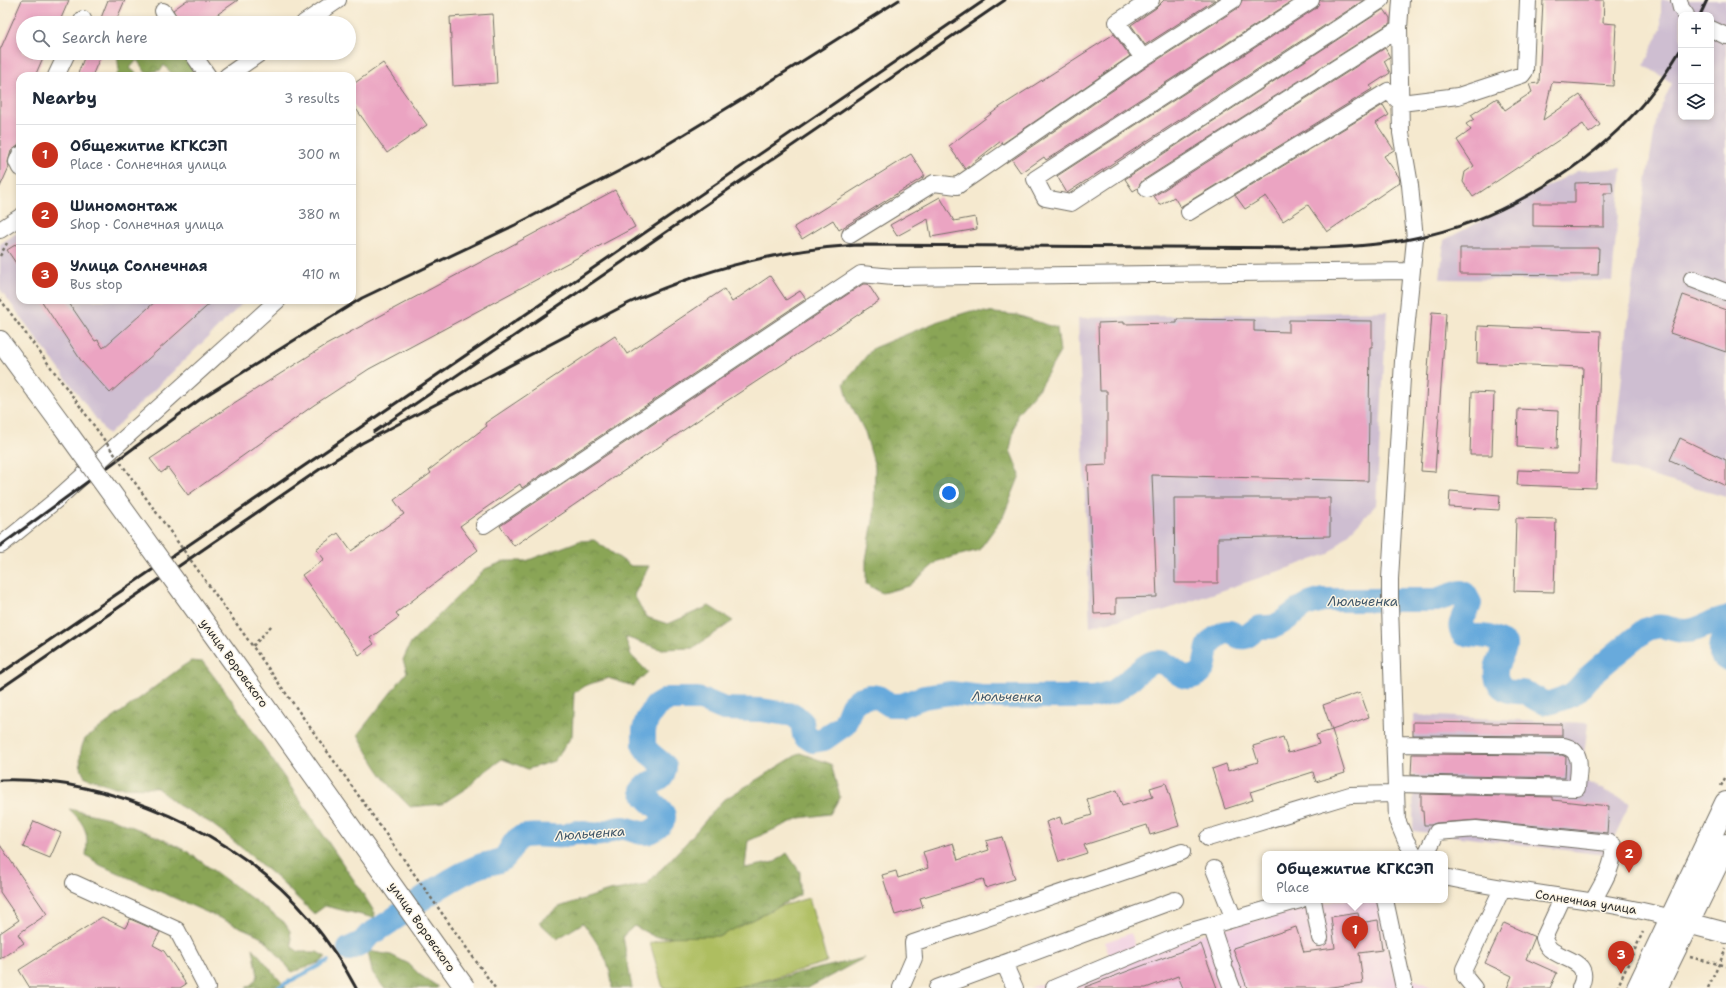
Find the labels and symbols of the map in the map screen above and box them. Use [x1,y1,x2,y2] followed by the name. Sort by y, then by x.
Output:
[939,483,959,503] your location
[1327,593,1398,610] water label: Люльченка
[196,615,272,711] street label: улица Воровского
[971,687,1042,706] water label: Люльченка
[553,823,626,844] water label: Люльченка
[1616,840,1642,873] pin: 2
[385,879,459,975] street label: улица Воровского
[1534,886,1638,918] street label: Солнечная улица
[1342,916,1368,949] pin: 1
[1608,941,1634,974] pin: 3

